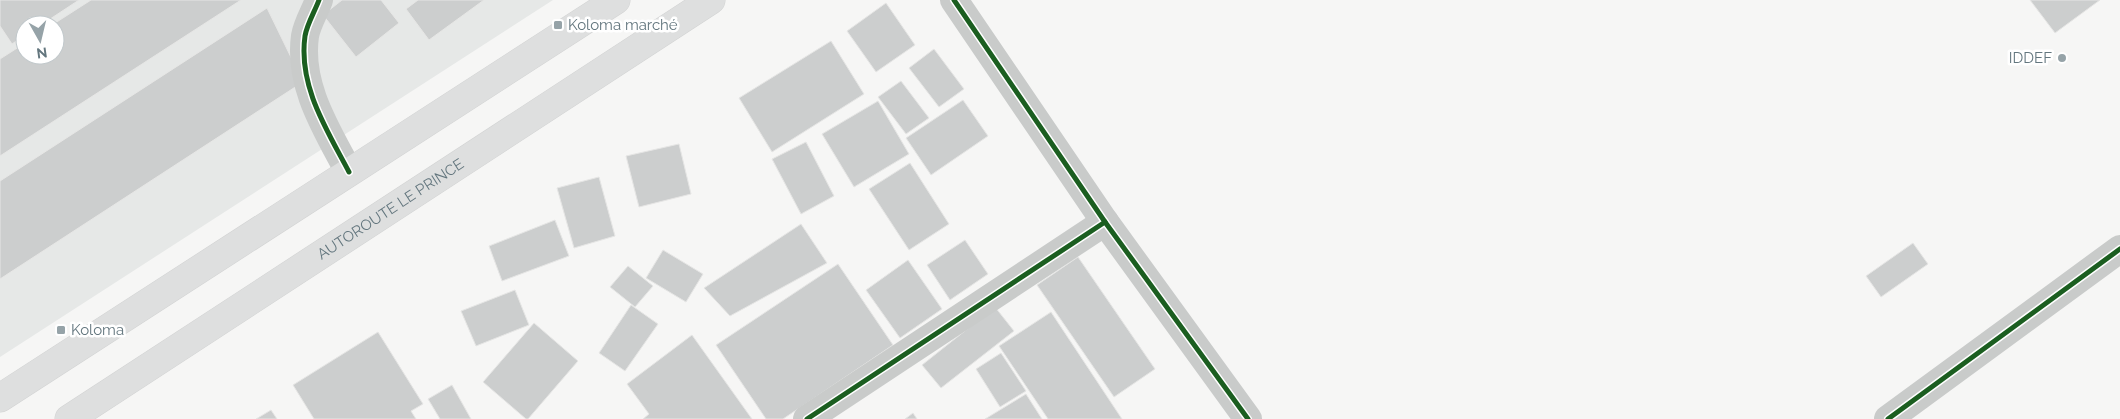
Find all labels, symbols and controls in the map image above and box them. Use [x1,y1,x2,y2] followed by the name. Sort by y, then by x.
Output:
[15,15,65,65] north arrow
[568,16,678,34] place label: Koloma marché
[552,19,564,31] marker: Koloma marché
[35,44,48,62] text: N
[2009,49,2052,67] place label: IDDEF
[2056,52,2068,64] marker: IDDEF
[314,155,467,263] street label: AUTOROUTE LE PRINCE
[71,321,124,339] place label: Koloma
[55,324,67,336] marker: Koloma

